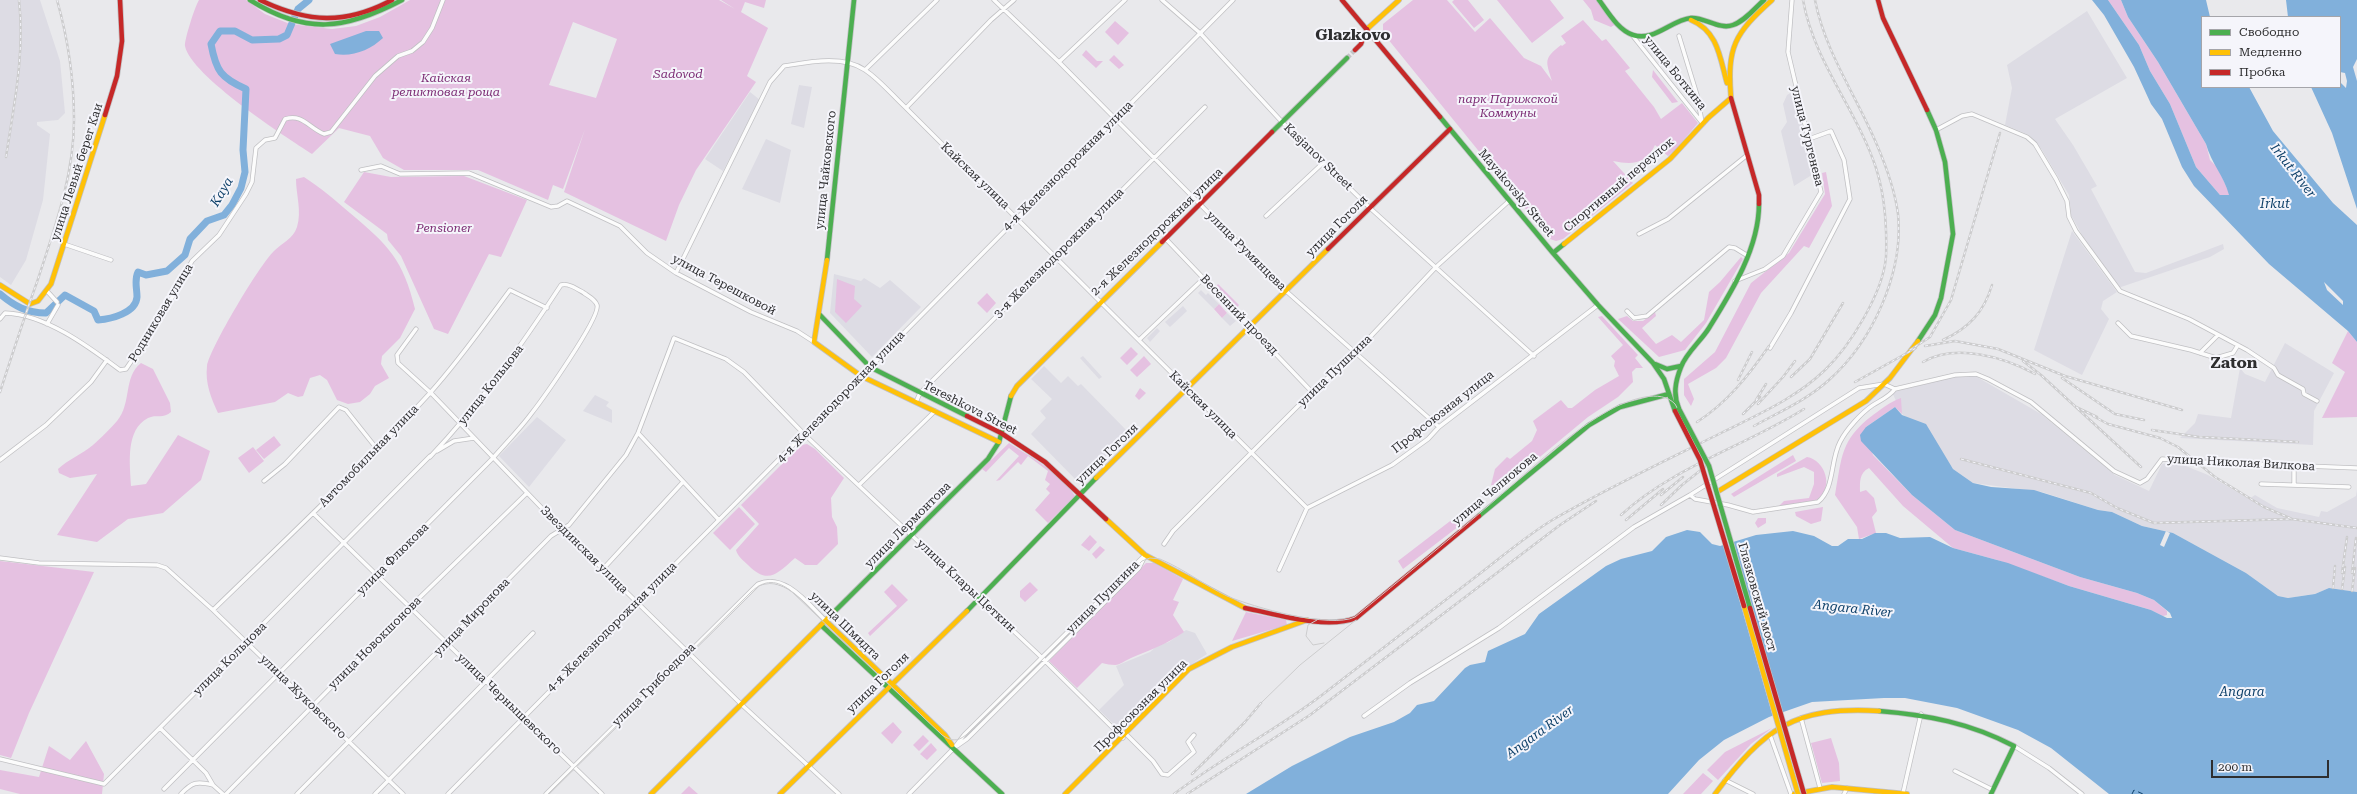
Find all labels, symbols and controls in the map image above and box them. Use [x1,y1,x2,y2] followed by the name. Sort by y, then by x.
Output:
[2201,16,2341,88] legend
[1315,25,1391,45] district label: Glazkovo
[2239,25,2299,39] text: Свободно
[1641,33,1709,113] street label: улица Боткина
[2239,45,2302,59] text: Медленно
[2239,65,2285,79] text: Пробка
[653,67,703,81] park label: Sadovod
[392,71,500,99] park label: Кайская реликтовая роща
[1788,84,1826,188] street label: улица Тургенева
[1458,92,1558,120] park label: парк Парижской Коммуны
[1000,98,1136,234] street label: 4-я Железнодорожная улица
[48,101,106,243] street label: улица Левый берег Каи
[813,110,839,230] street label: улица Чайковского
[1281,121,1355,193] street label: Kasjanov Street
[1561,135,1677,235] street label: Спортивный переулок
[938,140,1012,212] street label: Кайская улица
[2267,141,2319,201] water label: Irkut River
[1475,146,1557,240] street label: Mayakovsky Street
[1088,165,1226,299] street label: 2-я Железнодорожная улица
[207,175,237,209] water label: Kaya
[991,185,1127,321] street label: 3-я Железнодорожная улица
[1303,192,1371,260] street label: улица Гоголя
[2260,196,2290,212] water label: Irkut
[1203,208,1289,294] street label: улица Румянцева
[416,221,472,235] park label: Pensioner
[670,251,778,319] street label: улица Терешковой
[126,261,196,365] street label: Родниковая улица
[1197,272,1281,358] street label: Весенний проезд
[774,328,908,466] street label: 4-я Железнодорожная улица
[1295,332,1375,410] street label: улица Пушкина
[455,342,527,428] street label: улица Кольцова
[2210,353,2258,373] district label: Zaton
[1166,368,1240,442] street label: Кайская улица
[1389,368,1497,456] street label: Профсоюзная улица
[921,378,1019,438] street label: Tereshkova Street
[316,402,422,510] street label: Автомобильная улица
[1073,421,1141,487] street label: улица Гоголя
[1450,449,1540,529] street label: улица Челнокова
[2167,452,2315,474] street label: улица Николая Вилкова
[862,479,954,571] street label: улица Лермонтова
[537,503,631,597] street label: Звездинская улица
[354,520,432,598] street label: улица Флюкова
[914,536,1018,636] street label: улица Клары Цеткин
[1735,541,1779,653] street label: Глазковский мост
[1063,557,1143,637] street label: улица Пушкина
[544,559,680,695] street label: 4-я Железнодорожная улица
[431,575,513,659] street label: улица Миронова
[807,589,883,663] street label: улица Шмидта
[326,594,424,692] street label: улица Новокшонова
[1812,597,1894,621] water label: Angara River
[190,619,270,699] street label: улица Кольцова
[609,640,699,730] street label: улица Грибоедова
[454,650,564,758] street label: улица Чернышевского
[844,650,912,716] street label: улица Гоголя
[257,652,349,742] street label: улица Жуковского
[1092,657,1190,755] street label: Профсоюзная улица
[2219,684,2265,700] water label: Angara
[1503,702,1577,762] water label: Angara River
[2213,752,2331,778] scale bar
[2218,760,2252,774] text: 200 m

